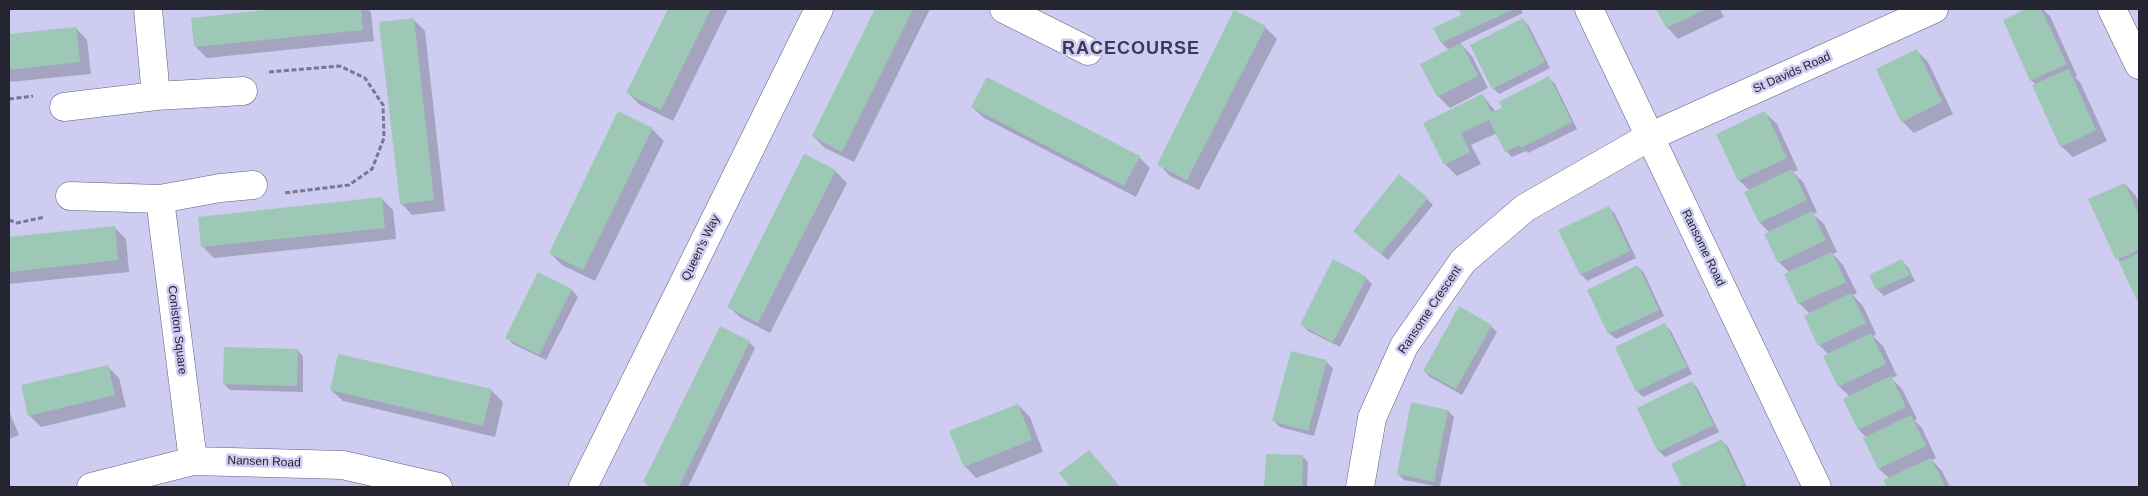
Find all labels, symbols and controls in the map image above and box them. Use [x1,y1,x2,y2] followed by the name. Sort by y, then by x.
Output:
[1061,38,1201,60] district label: RACECOURSE
[1751,49,1833,97] street label: St Davids Road
[1678,207,1728,289] street label: Ransome Road
[679,213,723,283] street label: Queen's Way
[1395,263,1465,357] street label: Ransome Crescent
[164,285,190,375] street label: Coniston Square
[227,454,301,470] street label: Nansen Road

